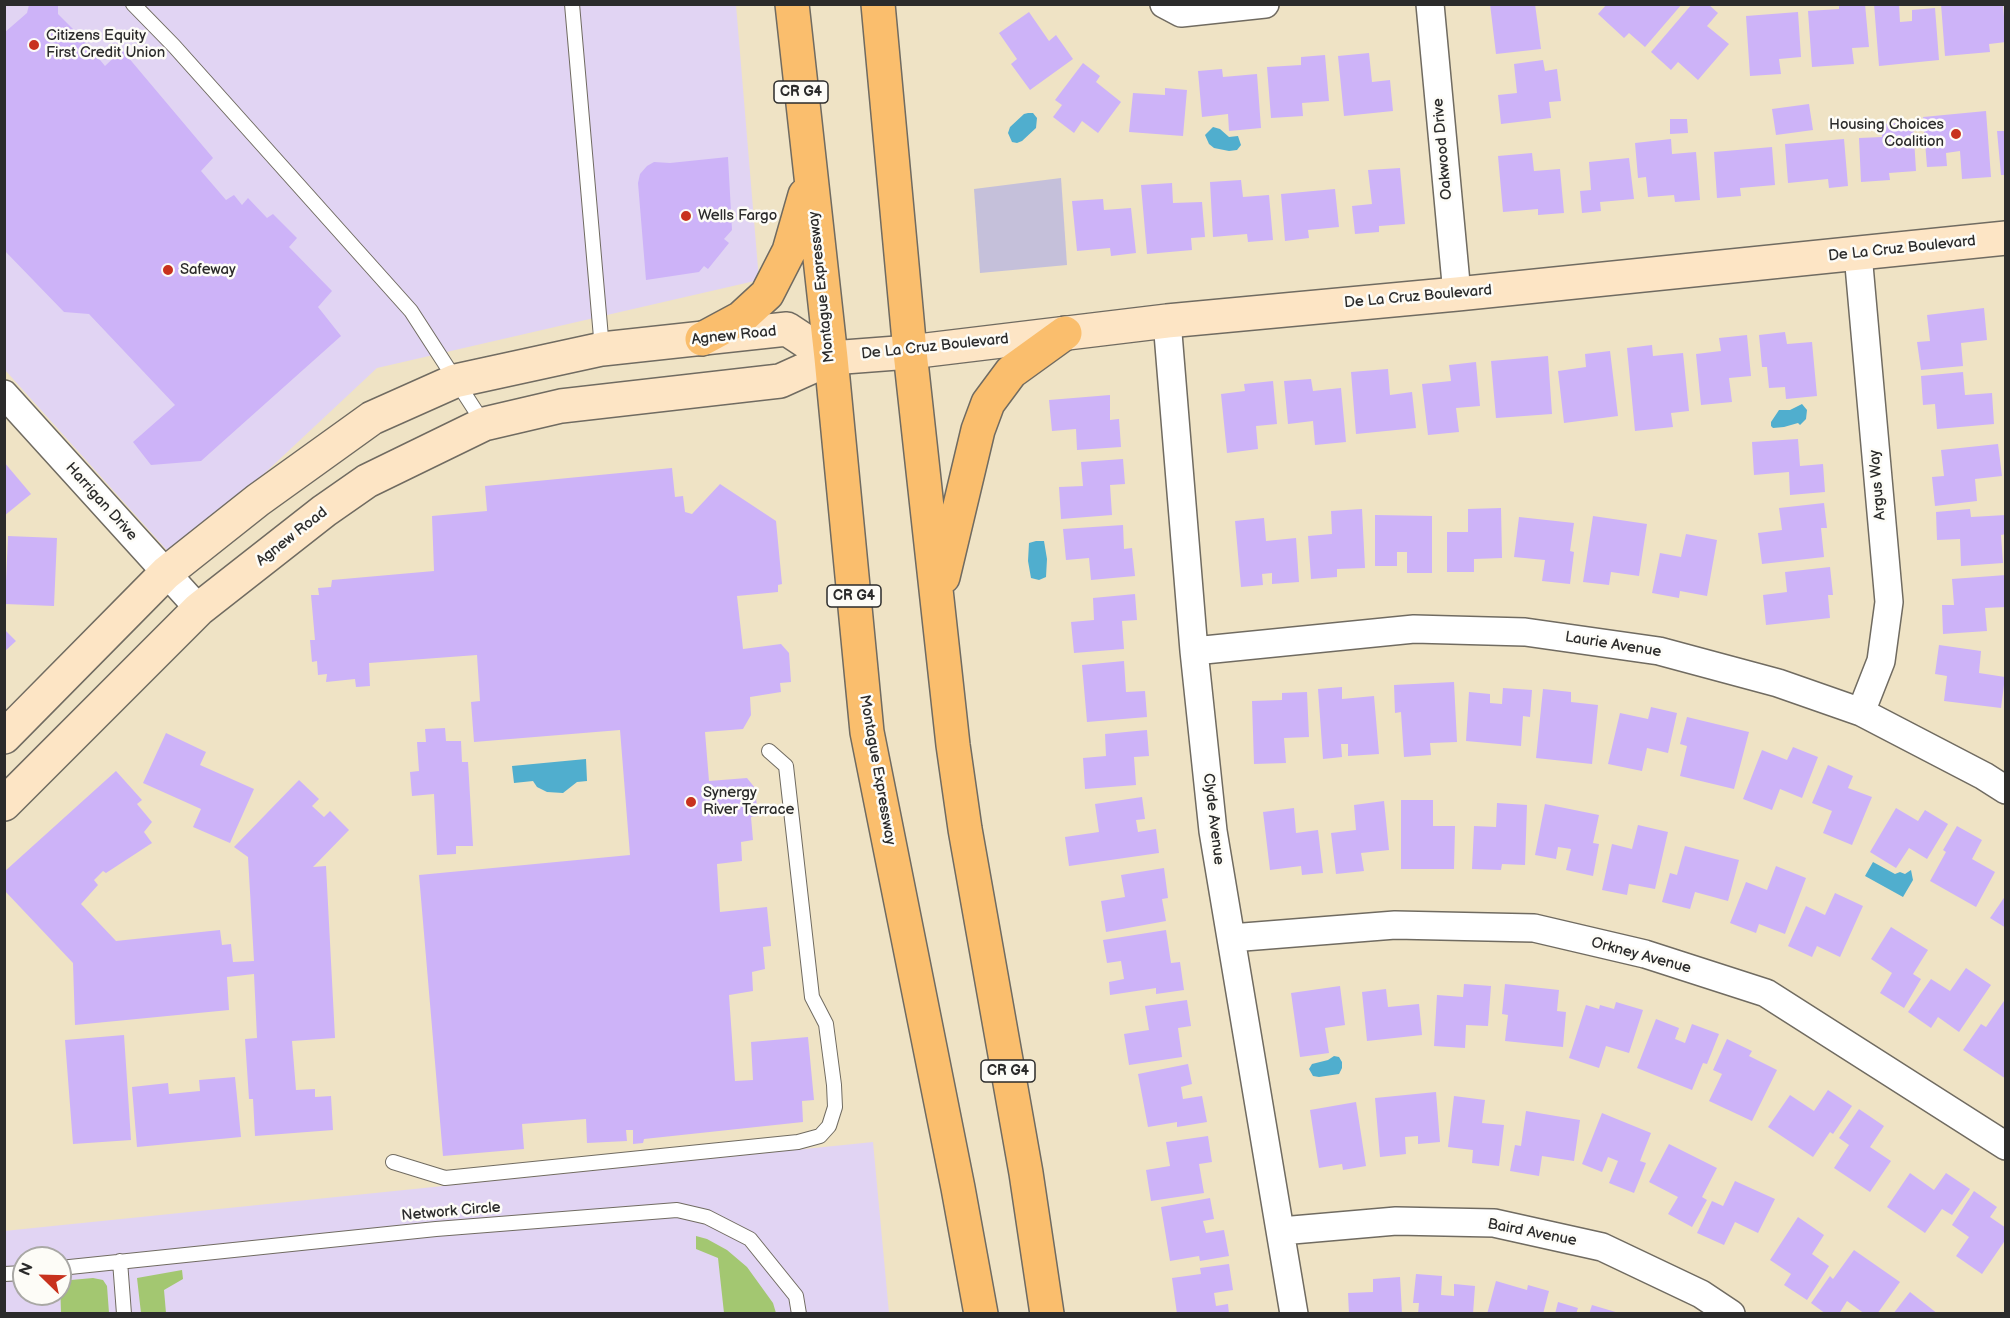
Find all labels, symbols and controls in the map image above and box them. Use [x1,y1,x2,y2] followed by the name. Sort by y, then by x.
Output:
[46,27,165,62] place label: Citizens Equity First Credit Union
[27,38,41,52] marker: Citizens Equity First Credit Union
[774,81,828,103] road number: CR G4
[1430,97,1456,201] street label: Oakwood Drive
[1829,116,1944,151] place label: Housing Choices Coalition
[1949,127,1963,141] marker: Housing Choices Coalition
[698,207,777,225] place label: Wells Fargo
[679,209,693,223] marker: Wells Fargo
[805,210,839,364] street label: Montague Expressway
[1827,232,1977,266] street label: De La Cruz Boulevard
[180,261,236,279] place label: Safeway
[161,263,175,277] marker: Safeway
[1343,282,1493,312] street label: De La Cruz Boulevard
[691,323,777,349] street label: Agnew Road
[860,330,1010,364] street label: De La Cruz Boulevard
[1866,449,1890,521] street label: Argus Way
[61,459,141,545] street label: Harrigan Drive
[253,504,331,570] street label: Agnew Road
[827,585,881,607] road number: CR G4
[1564,629,1662,661] street label: Laurie Avenue
[855,694,899,846] street label: Montague Expressway
[1198,772,1228,866] street label: Clyde Avenue
[703,784,794,819] place label: Synergy River Terrace
[684,795,698,809] marker: Synergy River Terrace
[1589,934,1693,978] street label: Orkney Avenue
[981,1060,1035,1082] road number: CR G4
[401,1199,501,1225] street label: Network Circle
[1486,1216,1578,1250] street label: Baird Avenue
[12,1246,72,1306] north arrow
[16,1260,38,1279] text: N

